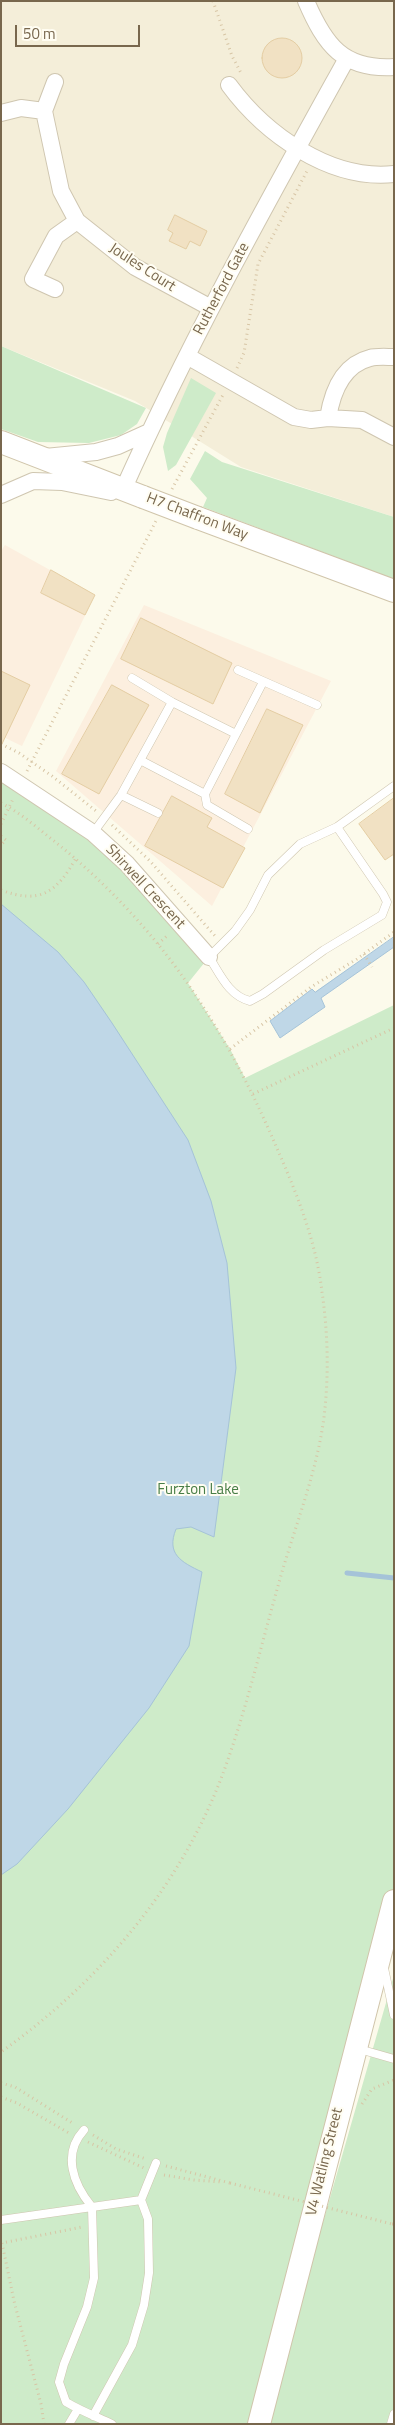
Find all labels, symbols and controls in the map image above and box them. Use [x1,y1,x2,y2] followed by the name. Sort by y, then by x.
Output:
[18,15,142,47] scale bar
[23,22,56,45] text: 50 m
[105,240,179,296] street label: Joules Court
[190,240,254,338] street label: Rutherford Gate
[144,489,250,545] street label: H7 Chaffron Way
[101,841,189,933] street label: Shirwell Crescent
[157,1481,239,1499] park label: Furzton Lake
[303,2106,347,2218] street label: V4 Watling Street

